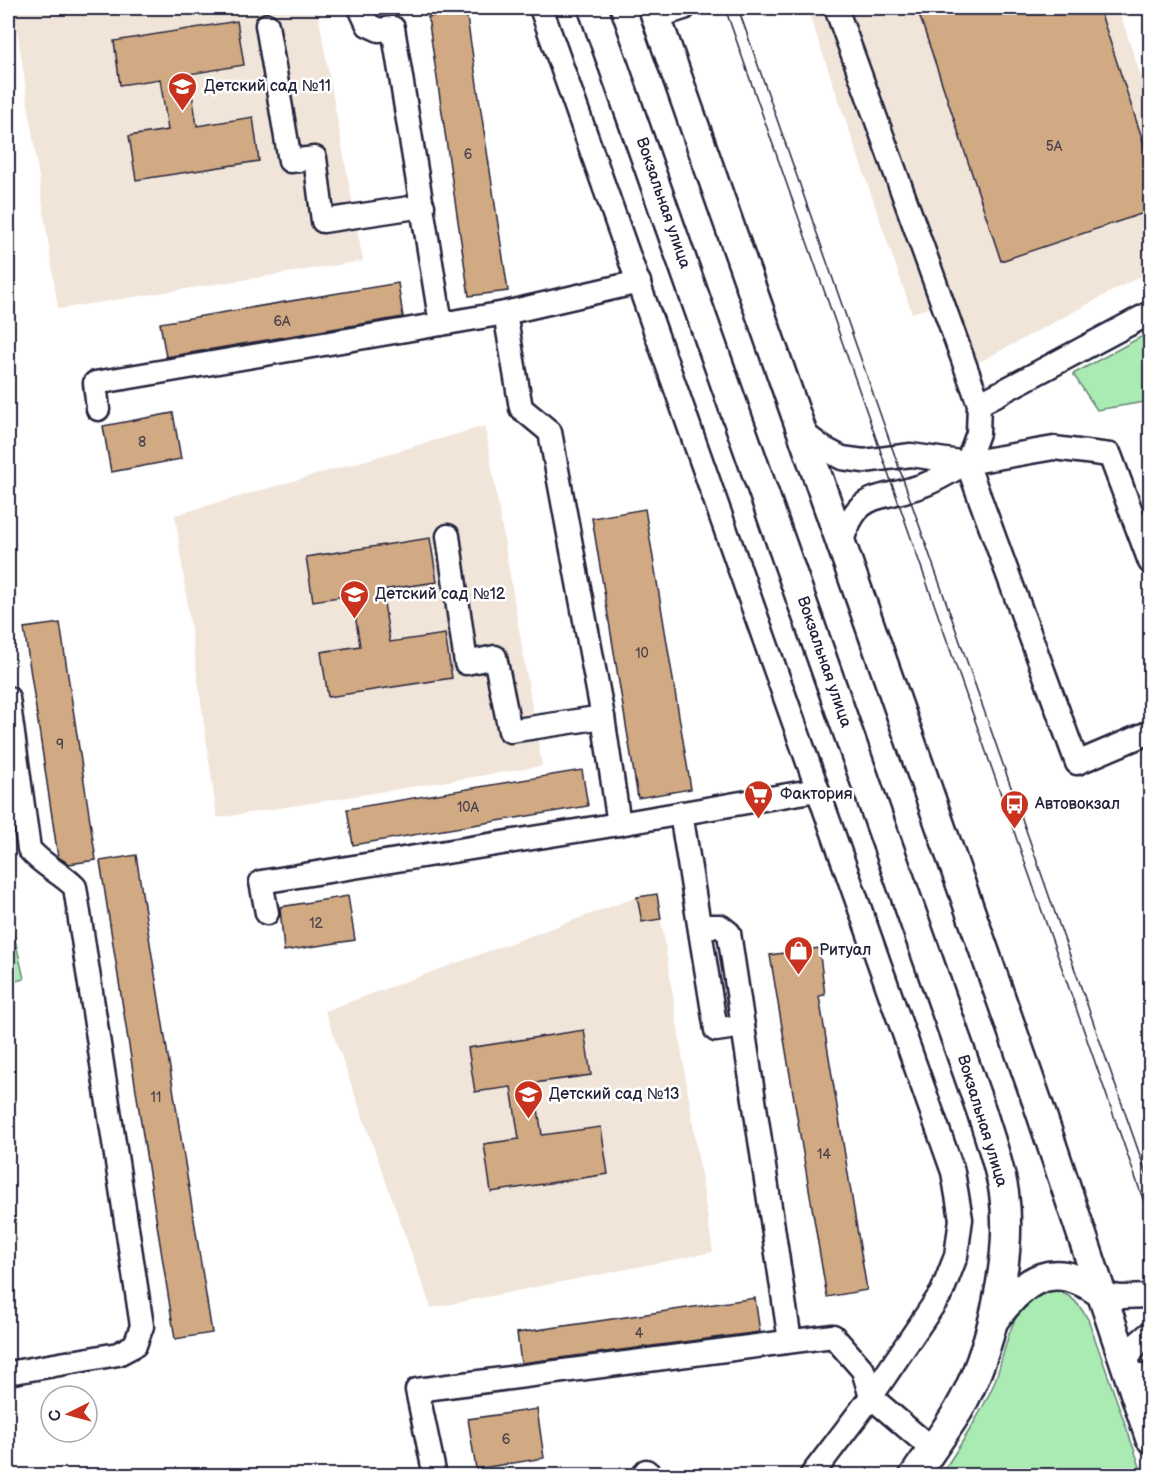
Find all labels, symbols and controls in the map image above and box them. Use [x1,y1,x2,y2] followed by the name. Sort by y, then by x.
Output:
[167,70,199,112] school or university icon: Детский сад №11
[204,77,331,96] place label: Детский сад №11
[632,135,694,271] street label: Вокзальная улица
[1046,138,1063,155] house number: 5А
[464,146,473,163] house number: 6
[273,313,291,330] house number: 6А
[138,434,146,451] house number: 8
[338,578,370,620] school or university icon: Детский сад №12
[375,585,506,604] place label: Детский сад №12
[793,594,855,730] street label: Вокзальная улица
[635,645,649,662] house number: 10
[56,736,64,753] house number: 9
[743,778,775,820] supermarket icon: Фактория
[780,785,853,804] place label: Фактория
[998,788,1030,830] bus stop icon: Автовокзал
[1034,795,1120,814] place label: Автовокзал
[457,799,480,816] house number: 10А
[309,915,324,932] house number: 12
[782,934,814,976] shop icon: Ритуал
[819,941,871,960] place label: Ритуал
[953,1053,1011,1190] street label: Вокзальная улица
[512,1078,544,1120] school or university icon: Детский сад №13
[549,1085,680,1104] place label: Детский сад №13
[151,1089,161,1106] house number: 11
[817,1146,831,1163] house number: 14
[635,1325,644,1342] house number: 4
[39,1384,99,1444] north arrow
[46,1409,66,1422] text: С
[502,1431,511,1448] house number: 6

